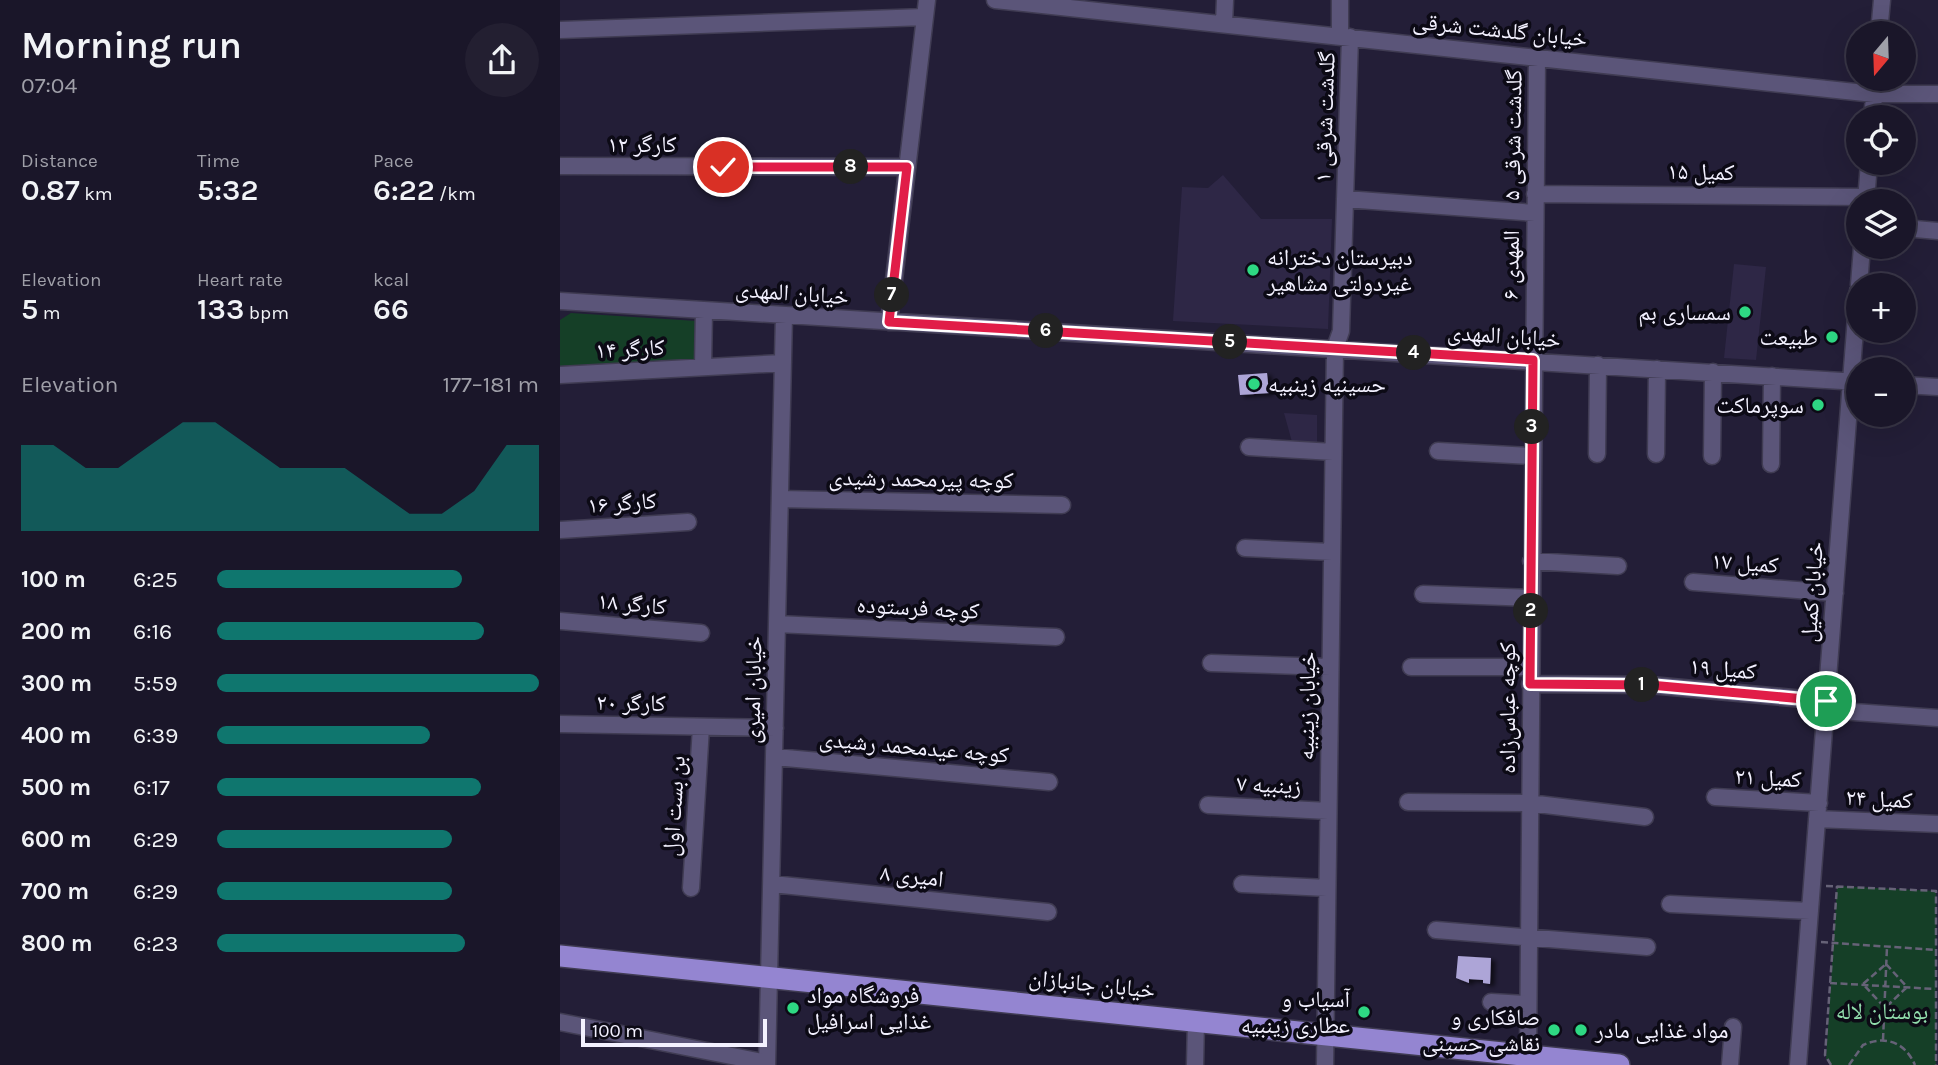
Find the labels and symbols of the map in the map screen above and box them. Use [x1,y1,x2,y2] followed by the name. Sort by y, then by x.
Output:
[1411,7,1589,53] street label: خیابان گلدشت شرقی
[1846,21,1916,91] north arrow
[1309,51,1341,183] street label: گلدشت شرقی ۱
[1498,69,1528,201] street label: گلدشت شرقی ۵
[607,131,677,158] street label: کارگر ۱۲
[693,137,753,197] pin
[834,150,868,184] pin: 8
[1667,158,1735,186] street label: کمیل ۱۵
[1497,230,1525,300] street label: المهدی ۶
[1266,244,1413,297] place label: دبیرستان دخترانه غیردولتی مشاهیر
[1245,262,1261,278] marker: دبیرستان دخترانه غیردولتی مشاهیر
[734,276,850,310] street label: خیابان المهدی
[874,278,910,312] pin: 7
[1638,299,1731,328] place label: سمساری بم
[1737,304,1753,320] marker: سمساری بم
[1028,314,1064,348] pin: 6
[1446,319,1562,353] street label: خیابان المهدی
[1212,324,1248,360] pin: 5
[1760,324,1818,351] place label: طبیعت
[1824,329,1840,345] marker: طبیعت
[595,334,666,364] street label: کارگر ۱۴
[1396,336,1432,370] pin: 4
[1268,371,1386,398] place label: حسینیه زینبیه
[1246,376,1262,392] marker: حسینیه زینبیه
[1716,392,1804,419] place label: سوپرماکت
[1810,397,1826,413] marker: سوپرماکت
[1514,410,1550,444] pin: 3
[828,464,1014,494] street label: کوچه پیرمحمد رشیدی
[587,487,658,519] street label: کارگر ۱۶
[1795,541,1829,643] street label: خیابان کمیل
[1711,547,1780,579] street label: کمیل ۱۷
[596,588,668,621] street label: کارگر ۱۸
[856,591,980,625] street label: کوچه فرستوده
[1514,594,1548,628] pin: 2
[739,636,767,744] street label: خیابان امیری
[1494,642,1521,774] street label: کوچه عباس‌زاده
[1293,651,1321,761] street label: خیابان زینبیه
[1688,653,1758,685] street label: کمیل ۱۹
[1624,668,1660,702] pin: 1
[1796,671,1856,731] pin
[596,689,666,717] street label: کارگر ۲۰
[818,725,1011,769] street label: کوچه عیدمحمد رشیدی
[657,755,691,857] street label: بن بست اول
[1734,763,1803,793] street label: کمیل ۲۱
[1236,770,1302,800] street label: زینبیه ۷
[1845,784,1914,814] street label: کمیل ۲۴
[879,859,945,893] street label: امیری ۸
[1027,964,1157,1004] street label: خیابان جانبازان
[807,982,931,1035] place label: فروشگاه مواد غذایی اسرافیل
[1241,986,1351,1039] place label: آسیاب و عطاری زینبیه
[1836,998,1928,1025] park label: بوستان لاله
[785,1000,801,1016] marker: فروشگاه مواد غذایی اسرافیل
[1356,1004,1372,1020] marker: آسیاب و عطاری زینبیه
[1422,1004,1540,1057] place label: صافکاری و نقاشی حسینی
[581,1016,766,1048] scale bar
[1594,1017,1729,1044] place label: مواد غذایی مادر
[1546,1022,1562,1038] marker: صافکاری و نقاشی حسینی
[1573,1022,1589,1038] marker: مواد غذایی مادر

